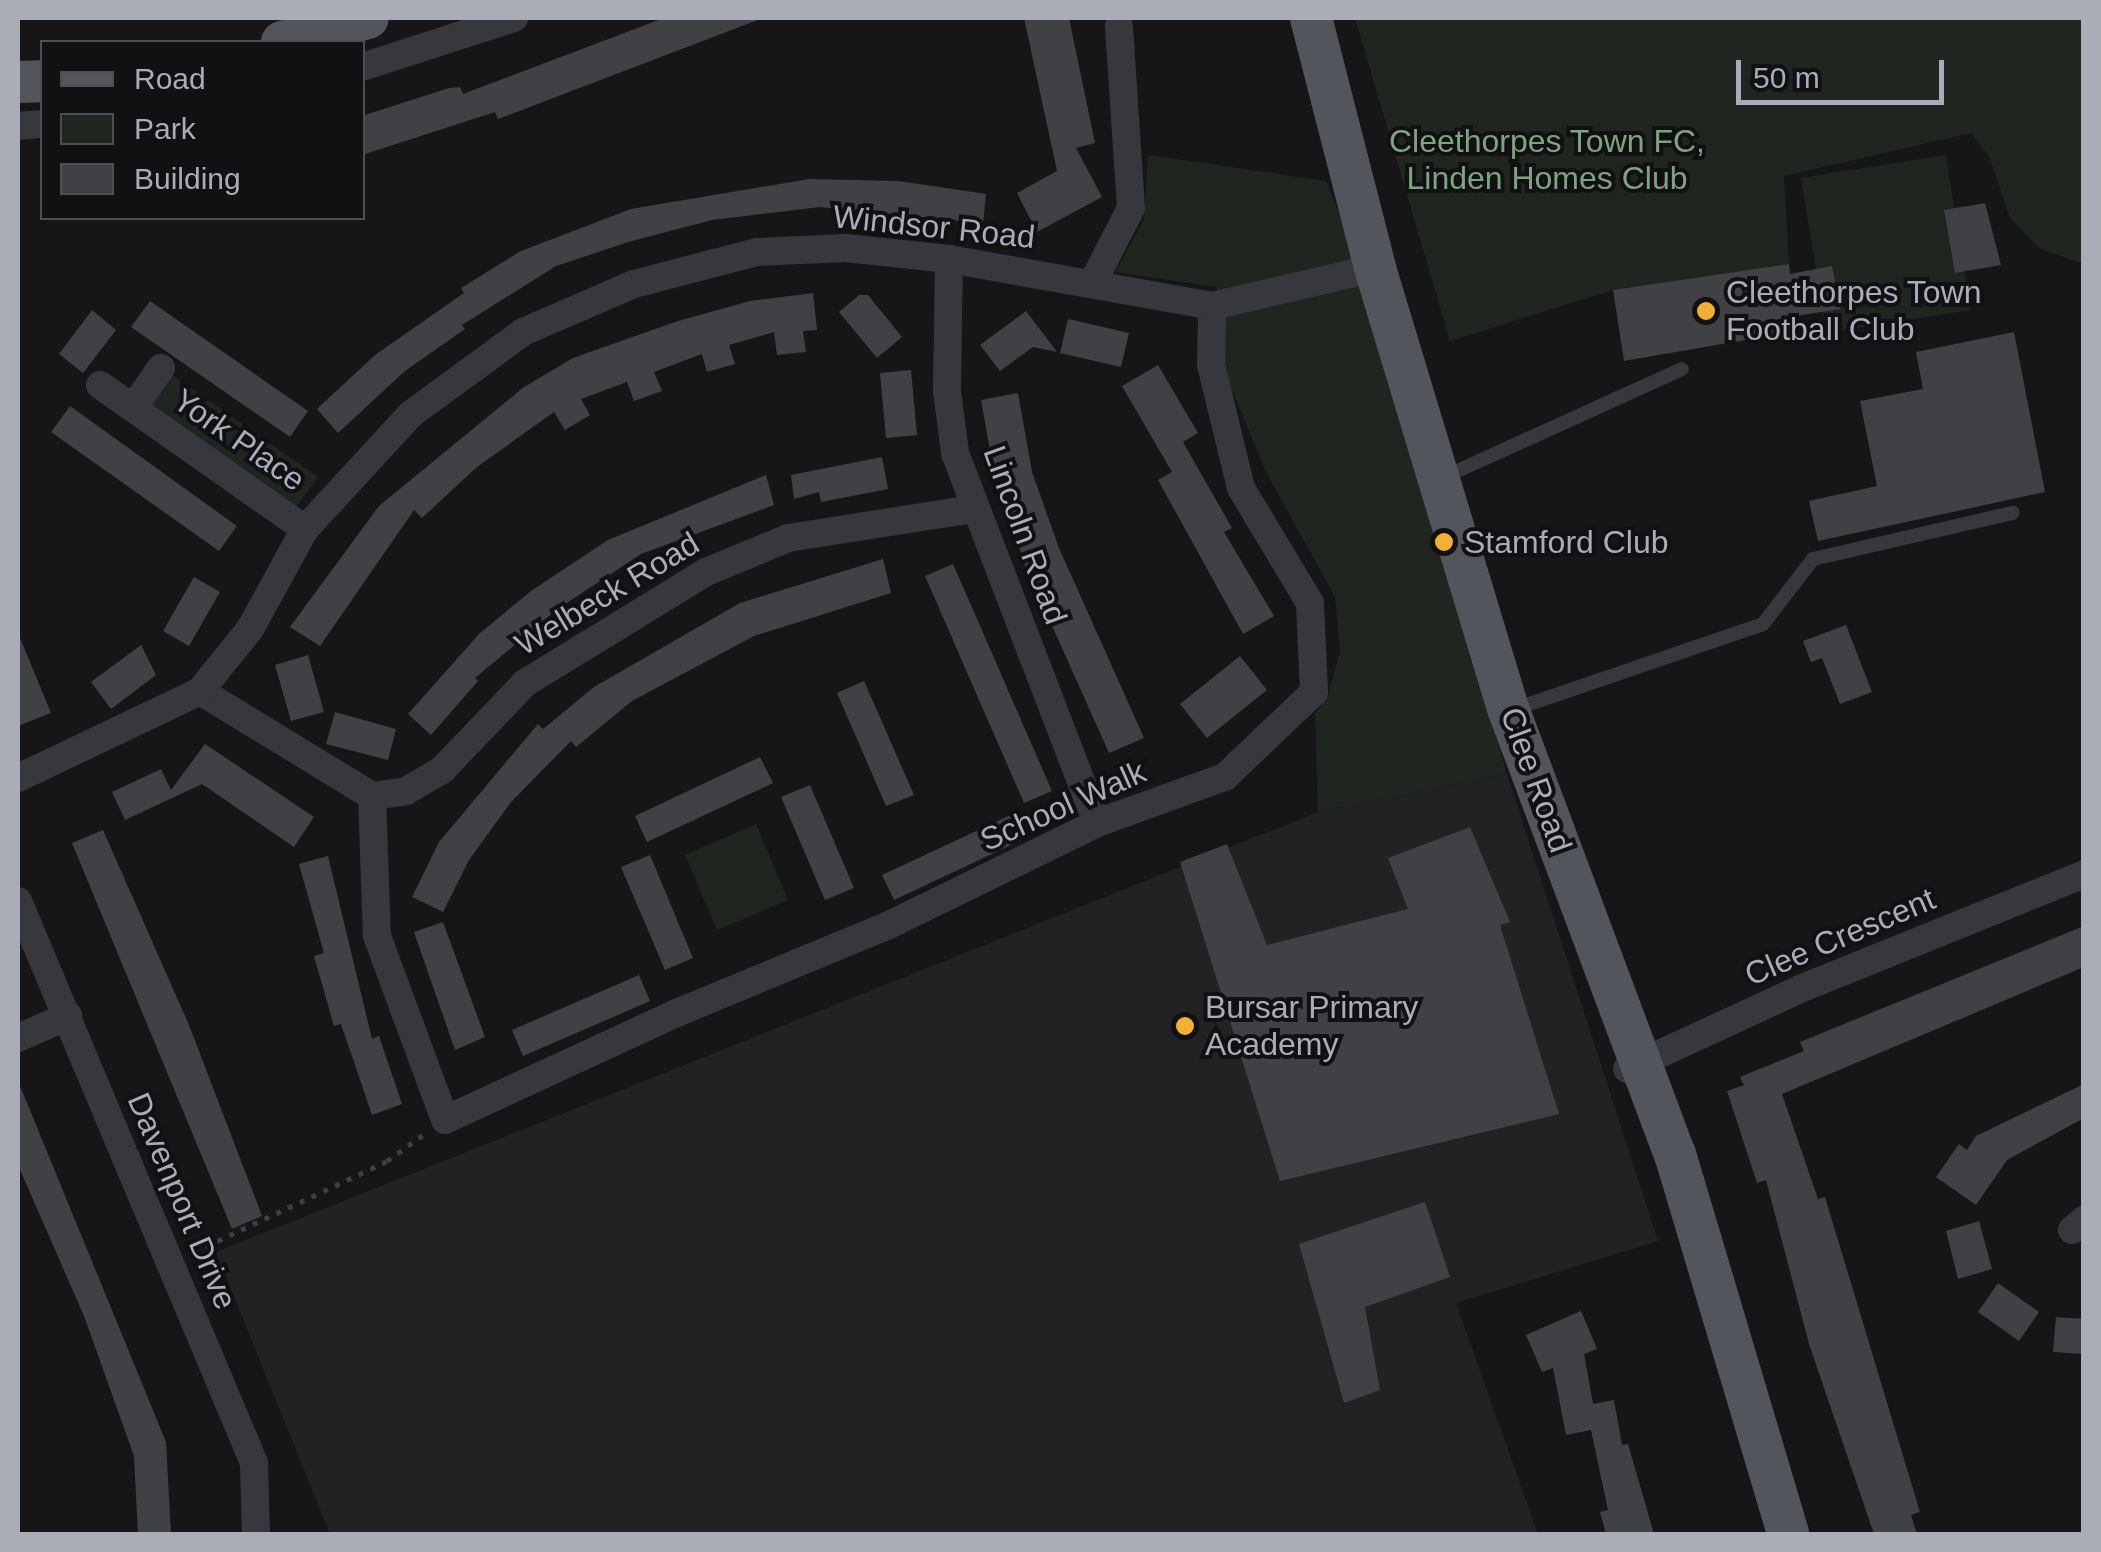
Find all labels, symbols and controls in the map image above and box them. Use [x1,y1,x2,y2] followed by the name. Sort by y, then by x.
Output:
[40,40,365,220] legend
[1741,40,1948,102] scale bar
[1753,61,1820,94] text: 50 m
[134,62,206,95] text: Road
[134,112,196,145] text: Park
[1389,123,1705,198] park label: Cleethorpes Town FC, Linden Homes Club
[134,162,241,195] text: Building
[831,197,1037,257] street label: Windsor Road
[1726,274,1982,349] place label: Cleethorpes Town Football Club
[1695,300,1717,322] marker: Cleethorpes Town Football Club
[166,381,312,499] street label: York Place
[975,441,1075,629] street label: Lincoln Road
[1464,523,1669,561] place label: Stamford Club
[508,524,706,664] street label: Welbeck Road
[1433,531,1455,553] marker: Stamford Club
[1492,702,1580,858] street label: Clee Road
[974,753,1152,859] street label: School Walk
[1739,880,1941,994] street label: Clee Crescent
[1205,989,1418,1064] place label: Bursar Primary Academy
[1174,1015,1196,1037] marker: Bursar Primary Academy
[119,1087,245,1315] street label: Davenport Drive

